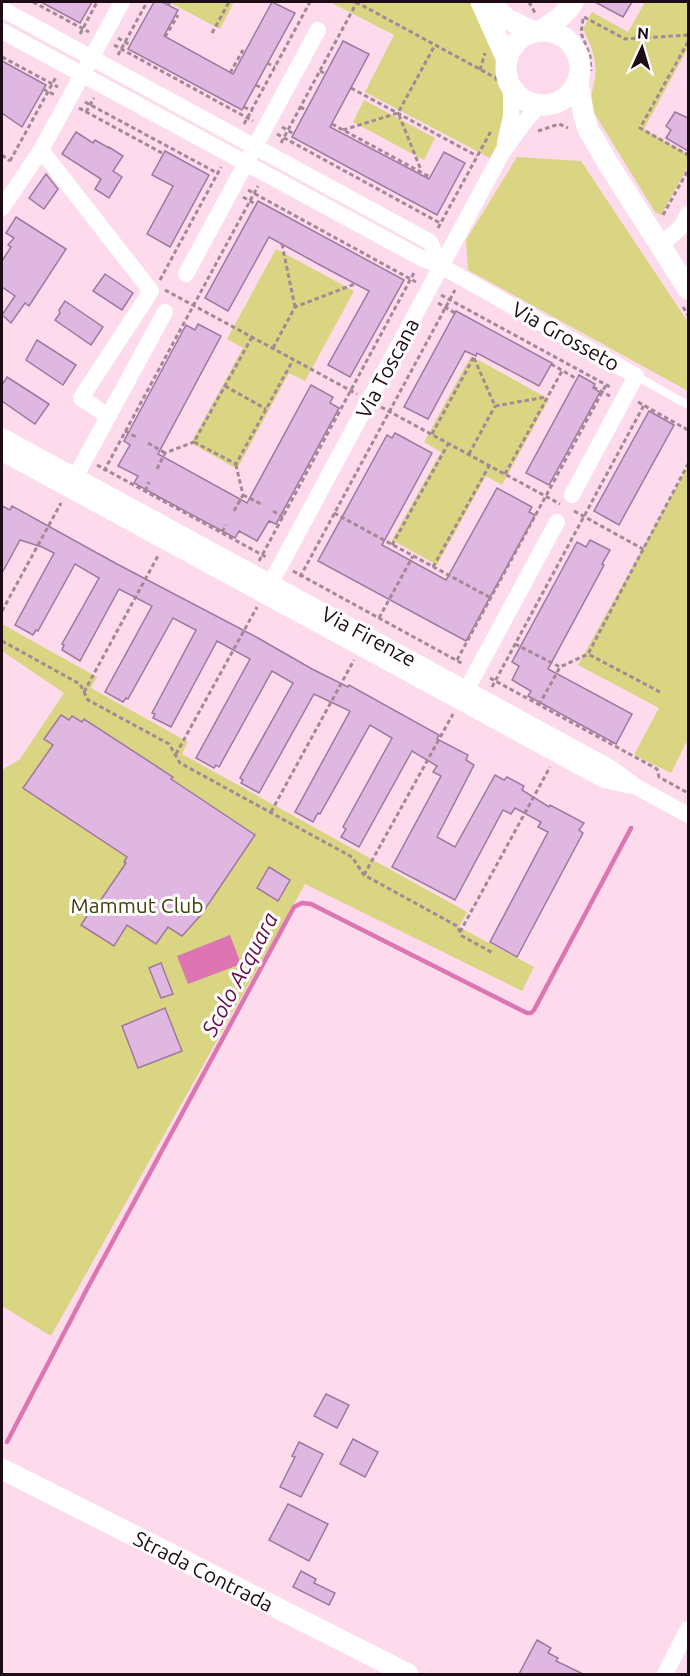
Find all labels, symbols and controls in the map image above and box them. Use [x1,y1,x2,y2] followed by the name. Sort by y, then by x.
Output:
[612,18,672,78] north arrow
[636,24,650,42] text: N
[508,297,624,375] street label: Via Grosseto
[351,314,423,422] street label: Via Toscana
[318,601,420,671] street label: Via Firenze
[71,893,204,917] park label: Mammut Club
[196,908,282,1041] water label: Scolo Acquara
[130,1526,278,1616] street label: Strada Contrada

